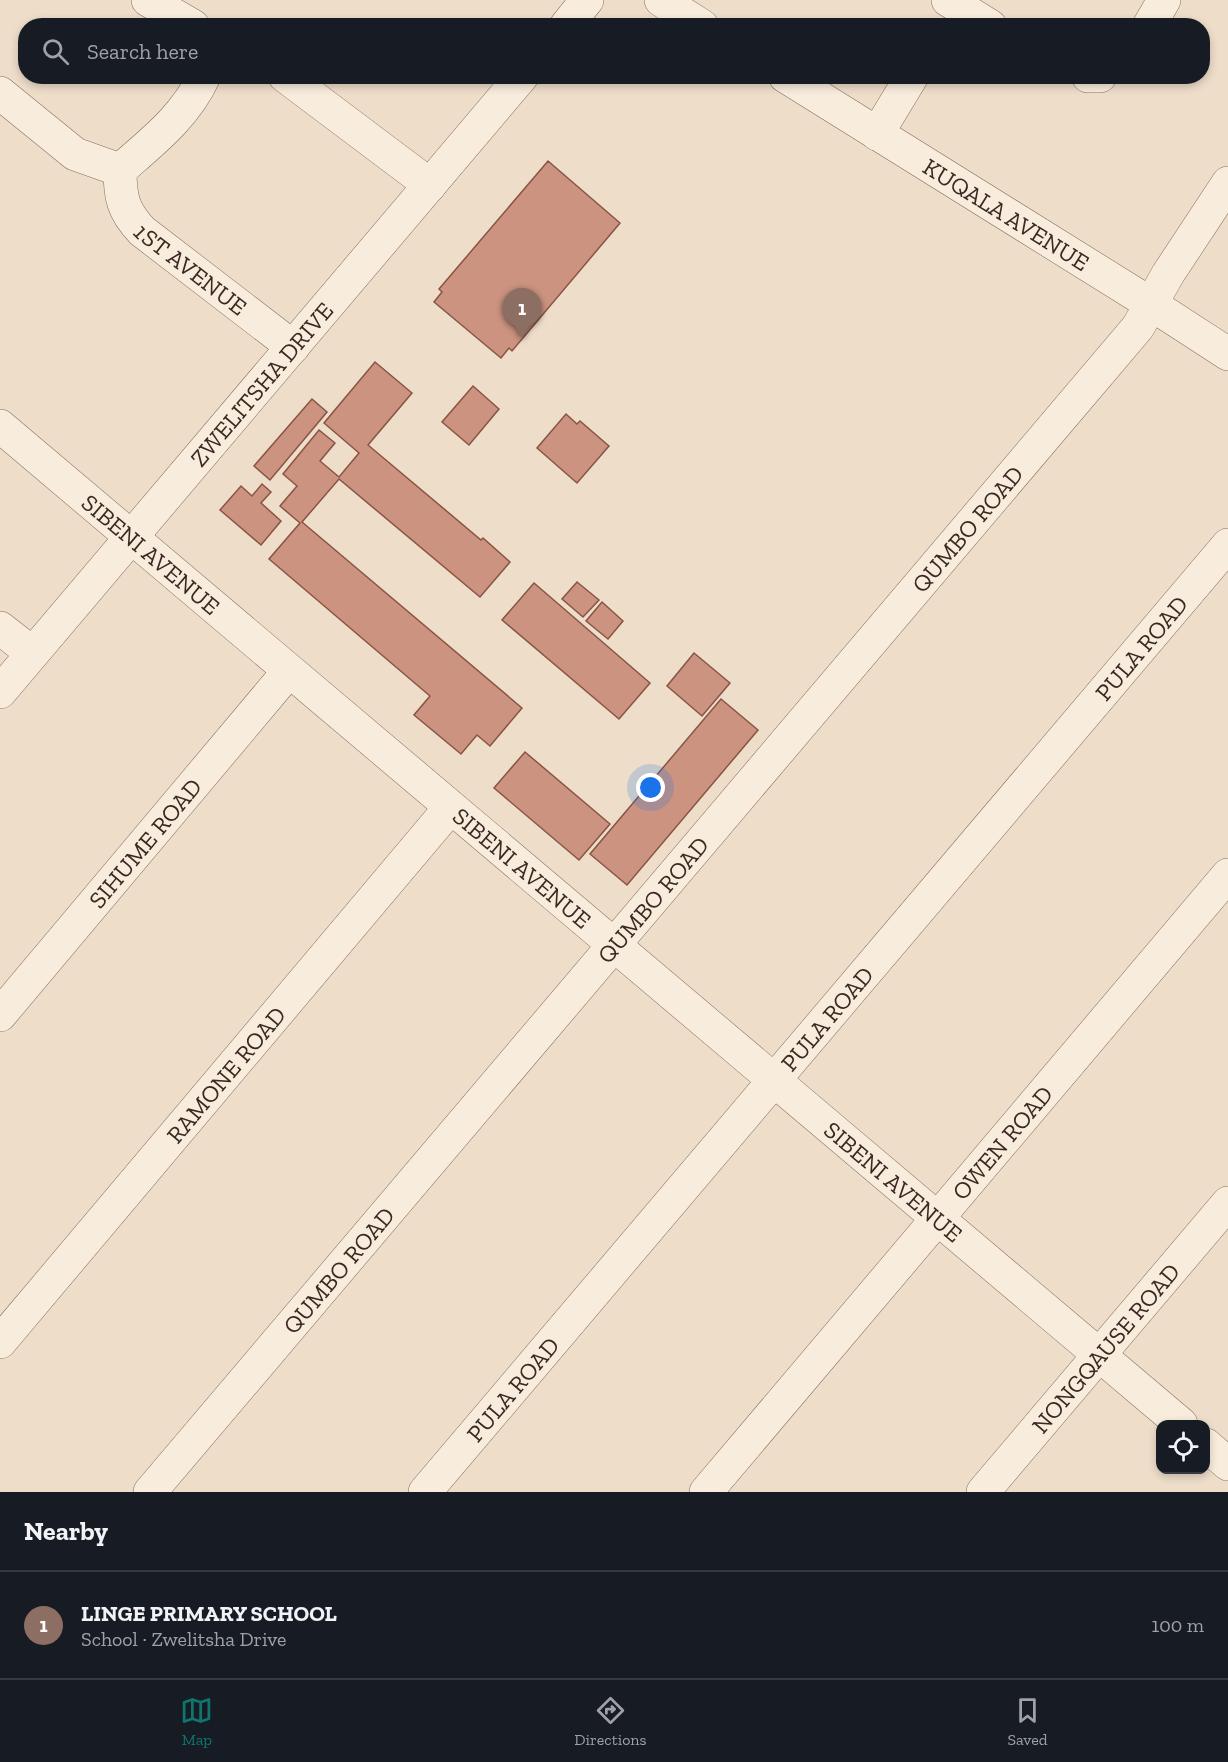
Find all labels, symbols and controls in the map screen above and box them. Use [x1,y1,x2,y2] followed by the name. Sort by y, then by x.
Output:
[18,18,1210,84] search box
[39,35,72,68] icon: search
[87,38,198,65] text: Search here
[918,151,1095,277] street label: KUQALA AVENUE
[128,217,253,321] street label: 1ST AVENUE
[502,288,542,338] pin: 1
[184,296,339,472] street label: ZWELITSHA DRIVE
[905,459,1029,598] street label: QUMBO ROAD
[76,487,226,620] street label: SIBENI AVENUE
[1088,589,1193,706] street label: PULA ROAD
[82,772,207,914] street label: SIHUME ROAD
[636,773,665,802] your location
[447,801,597,934] street label: SIBENI AVENUE
[591,830,714,969] street label: QUMBO ROAD
[774,960,879,1077] street label: PULA ROAD
[160,1000,291,1149] street label: RAMONE ROAD
[945,1079,1058,1205] street label: OWEN ROAD
[819,1115,969,1248] street label: SIBENI AVENUE
[276,1201,400,1339] street label: QUMBO ROAD
[1025,1257,1185,1439] street label: NONGQAUSE ROAD
[460,1331,565,1447] street label: PULA ROAD
[1156,1420,1210,1474] map controls
[1156,1420,1210,1474] button: locate
[24,1515,108,1547] text: Nearby
[81,1600,337,1627] text: LINGE PRIMARY SCHOOL
[39,1613,48,1637] text: 1
[1151,1613,1204,1637] text: 100 m
[81,1627,287,1651] text: School · Zwelitsha Drive
[180,1694,213,1749] tab: Map
[574,1694,647,1749] tab: Directions
[1007,1694,1048,1749] tab: Saved

